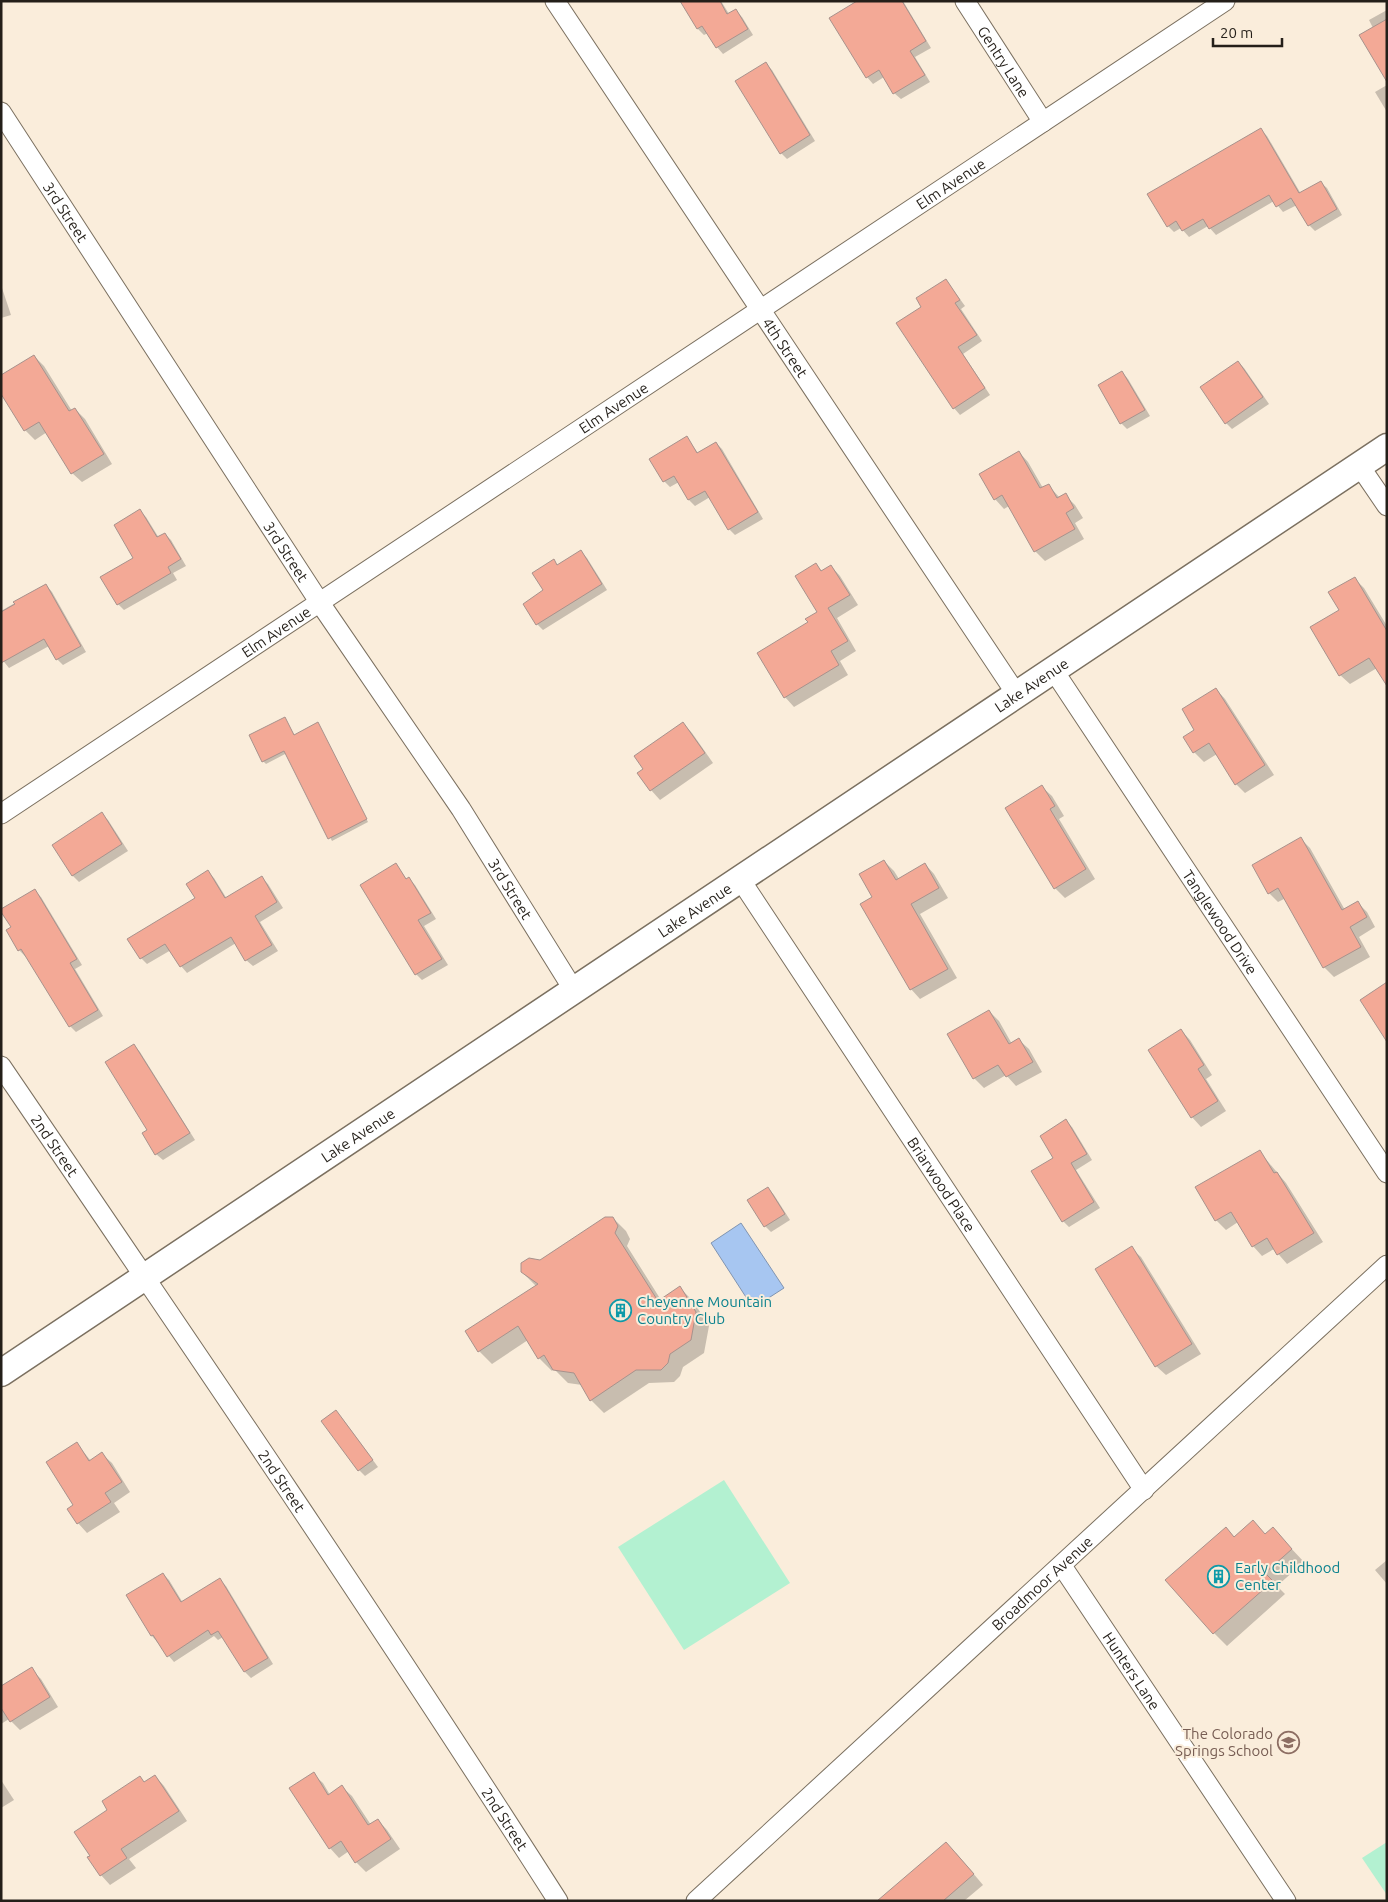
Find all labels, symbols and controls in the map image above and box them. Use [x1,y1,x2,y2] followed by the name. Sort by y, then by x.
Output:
[1213,15,1282,47] scale bar
[975,23,1033,100] street label: Gentry Lane
[1220,24,1253,41] text: 20 m
[913,154,988,212] street label: Elm Avenue
[40,179,92,245] street label: 3rd Street
[760,314,812,381] street label: 4th Street
[576,378,651,436] street label: Elm Avenue
[261,518,312,585] street label: 3rd Street
[238,602,314,660] street label: Elm Avenue
[991,654,1071,715] street label: Lake Avenue
[485,855,536,922] street label: 3rd Street
[1180,866,1261,977] street label: Tanglewood Drive
[654,879,735,940] street label: Lake Avenue
[318,1104,398,1165] street label: Lake Avenue
[28,1111,82,1180] street label: 2nd Street
[904,1134,979,1235] street label: Briarwood Place
[637,1293,772,1327] place label: Cheyenne Mountain Country Club
[609,1298,633,1322] building icon: Cheyenne Mountain Country Club
[255,1446,309,1515] street label: 2nd Street
[988,1532,1096,1633] street label: Broadmoor Avenue
[1235,1559,1340,1593] place label: Early Childhood Center
[1207,1564,1231,1588] building icon: Early Childhood Center
[1100,1629,1164,1713] street label: Hunters Lane
[1175,1725,1273,1759] place label: The Colorado Springs School
[1277,1730,1301,1754] school or university icon: The Colorado Springs School
[479,1784,532,1853] street label: 2nd Street

